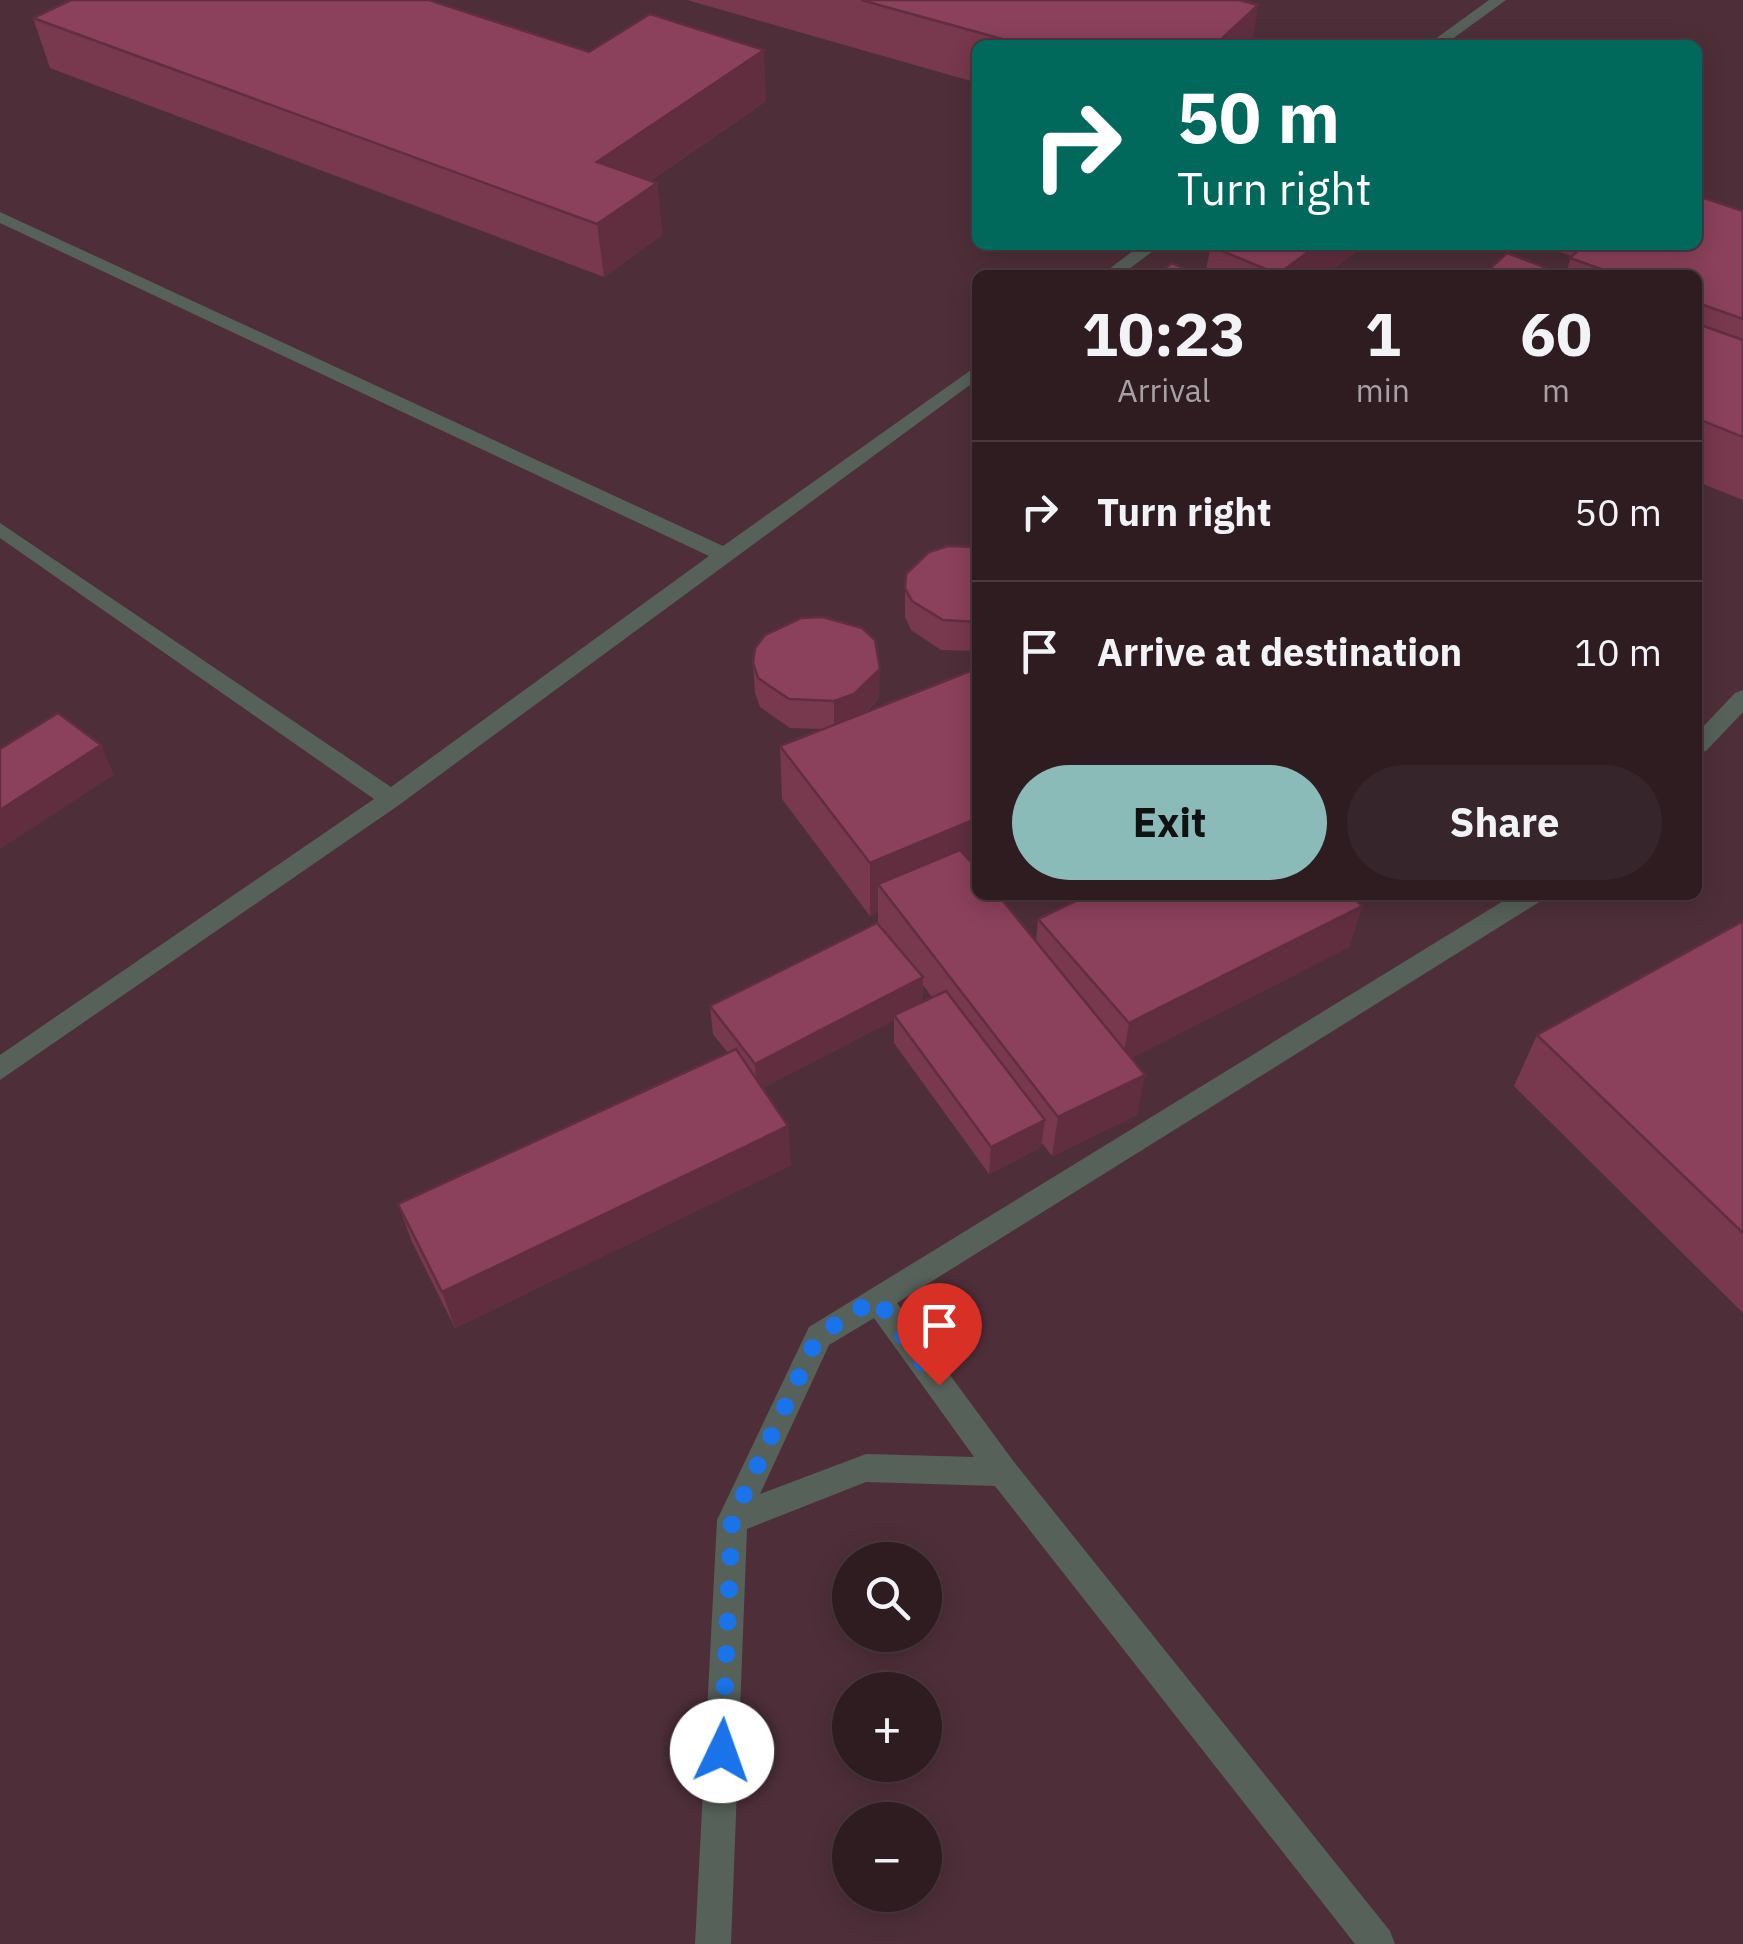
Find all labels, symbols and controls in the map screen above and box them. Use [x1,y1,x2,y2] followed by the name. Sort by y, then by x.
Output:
[1177,71,1340,162] text: 50 m
[1012,80,1142,210] icon: right
[1177,159,1372,217] text: Turn right
[1082,294,1246,373] text: 10:23
[1365,294,1401,373] text: 1
[1520,294,1592,373] text: 60
[1117,369,1211,411] text: Arrival
[1356,369,1410,411] text: min
[1542,369,1570,411] text: m
[1012,484,1067,539] icon: right
[1097,487,1272,536] text: Turn right
[1574,487,1662,536] text: 50 m
[1012,624,1067,679] icon: arrive
[1097,627,1462,676] text: Arrive at destination
[1574,627,1662,676] text: 10 m
[1012,765,1327,880] button: Exit
[1347,765,1662,880] button: Share
[897,1283,982,1386] pin
[912,1298,967,1353] icon: arrive
[832,1542,942,1912] map controls
[832,1542,942,1652] button: search
[832,1672,942,1782] button: +
[670,1699,774,1803] position arrow
[832,1802,942,1912] button: −

